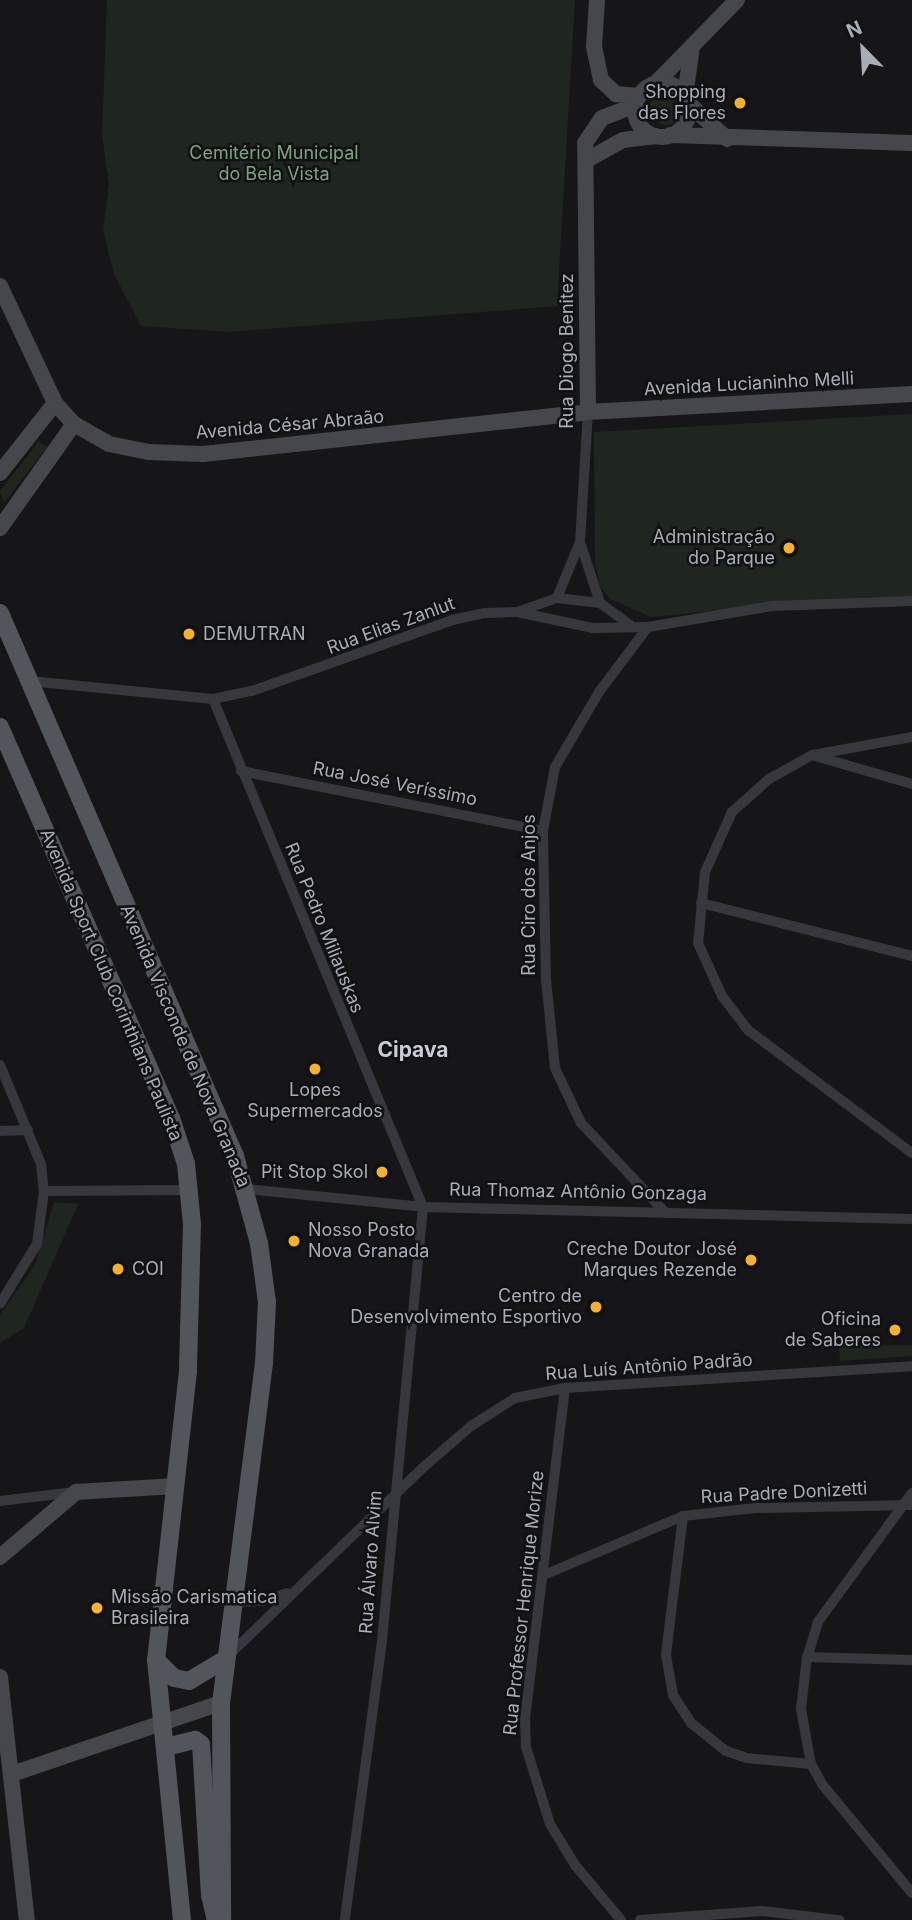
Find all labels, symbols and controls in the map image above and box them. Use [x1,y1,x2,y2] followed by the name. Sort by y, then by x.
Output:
[828,14,898,84] north arrow
[843,16,866,43] text: N
[638,82,726,124] place label: Shopping das Flores
[732,95,748,111] marker: Shopping das Flores
[189,143,359,186] park label: Cemitério Municipal do Bela Vista
[556,273,578,429] street label: Rua Diogo Benitez
[643,368,855,400] street label: Avenida Lucianinho Melli
[195,406,385,444] street label: Avenida César Abraão
[653,527,775,570] place label: Administração do Parque
[781,540,797,556] marker: Administração do Parque
[324,593,458,659] street label: Rua Elias Zanlut
[203,623,306,645] place label: DEMUTRAN
[181,626,197,642] marker: DEMUTRAN
[311,757,479,811] street label: Rua José Veríssimo
[518,814,540,976] street label: Rua Ciro dos Anjos
[35,826,187,1144] street label: Avenida Sport Club Corinthians Paulista
[280,840,368,1016] street label: Rua Pedro Miliauskas
[115,901,255,1191] street label: Avenida Visconde de Nova Granada
[377,1037,449,1063] district label: Cipava
[307,1061,323,1077] marker: Lopes Supermercados
[247,1080,383,1122] place label: Lopes Supermercados
[261,1161,368,1183] place label: Pit Stop Skol
[374,1164,390,1180] marker: Pit Stop Skol
[449,1179,707,1205] street label: Rua Thomaz Antônio Gonzaga
[308,1220,429,1262] place label: Nosso Posto Nova Granada
[286,1233,302,1249] marker: Nosso Posto Nova Granada
[567,1239,737,1282] place label: Creche Doutor José Marques Rezende
[743,1252,759,1268] marker: Creche Doutor José Marques Rezende
[132,1258,164,1280] place label: COI
[110,1261,126,1277] marker: COI
[350,1286,582,1328] place label: Centro de Desenvolvimento Esportivo
[588,1299,604,1315] marker: Centro de Desenvolvimento Esportivo
[785,1309,881,1352] place label: Oficina de Saberes
[887,1322,903,1338] marker: Oficina de Saberes
[545,1349,753,1385] street label: Rua Luís Antônio Padrão
[499,1469,549,1737] street label: Rua Professor Henrique Morize
[700,1478,868,1508] street label: Rua Padre Donizetti
[355,1490,387,1634] street label: Rua Álvaro Alvim
[111,1587,277,1630] place label: Missão Carismatica Brasileira
[89,1600,105,1616] marker: Missão Carismatica Brasileira

